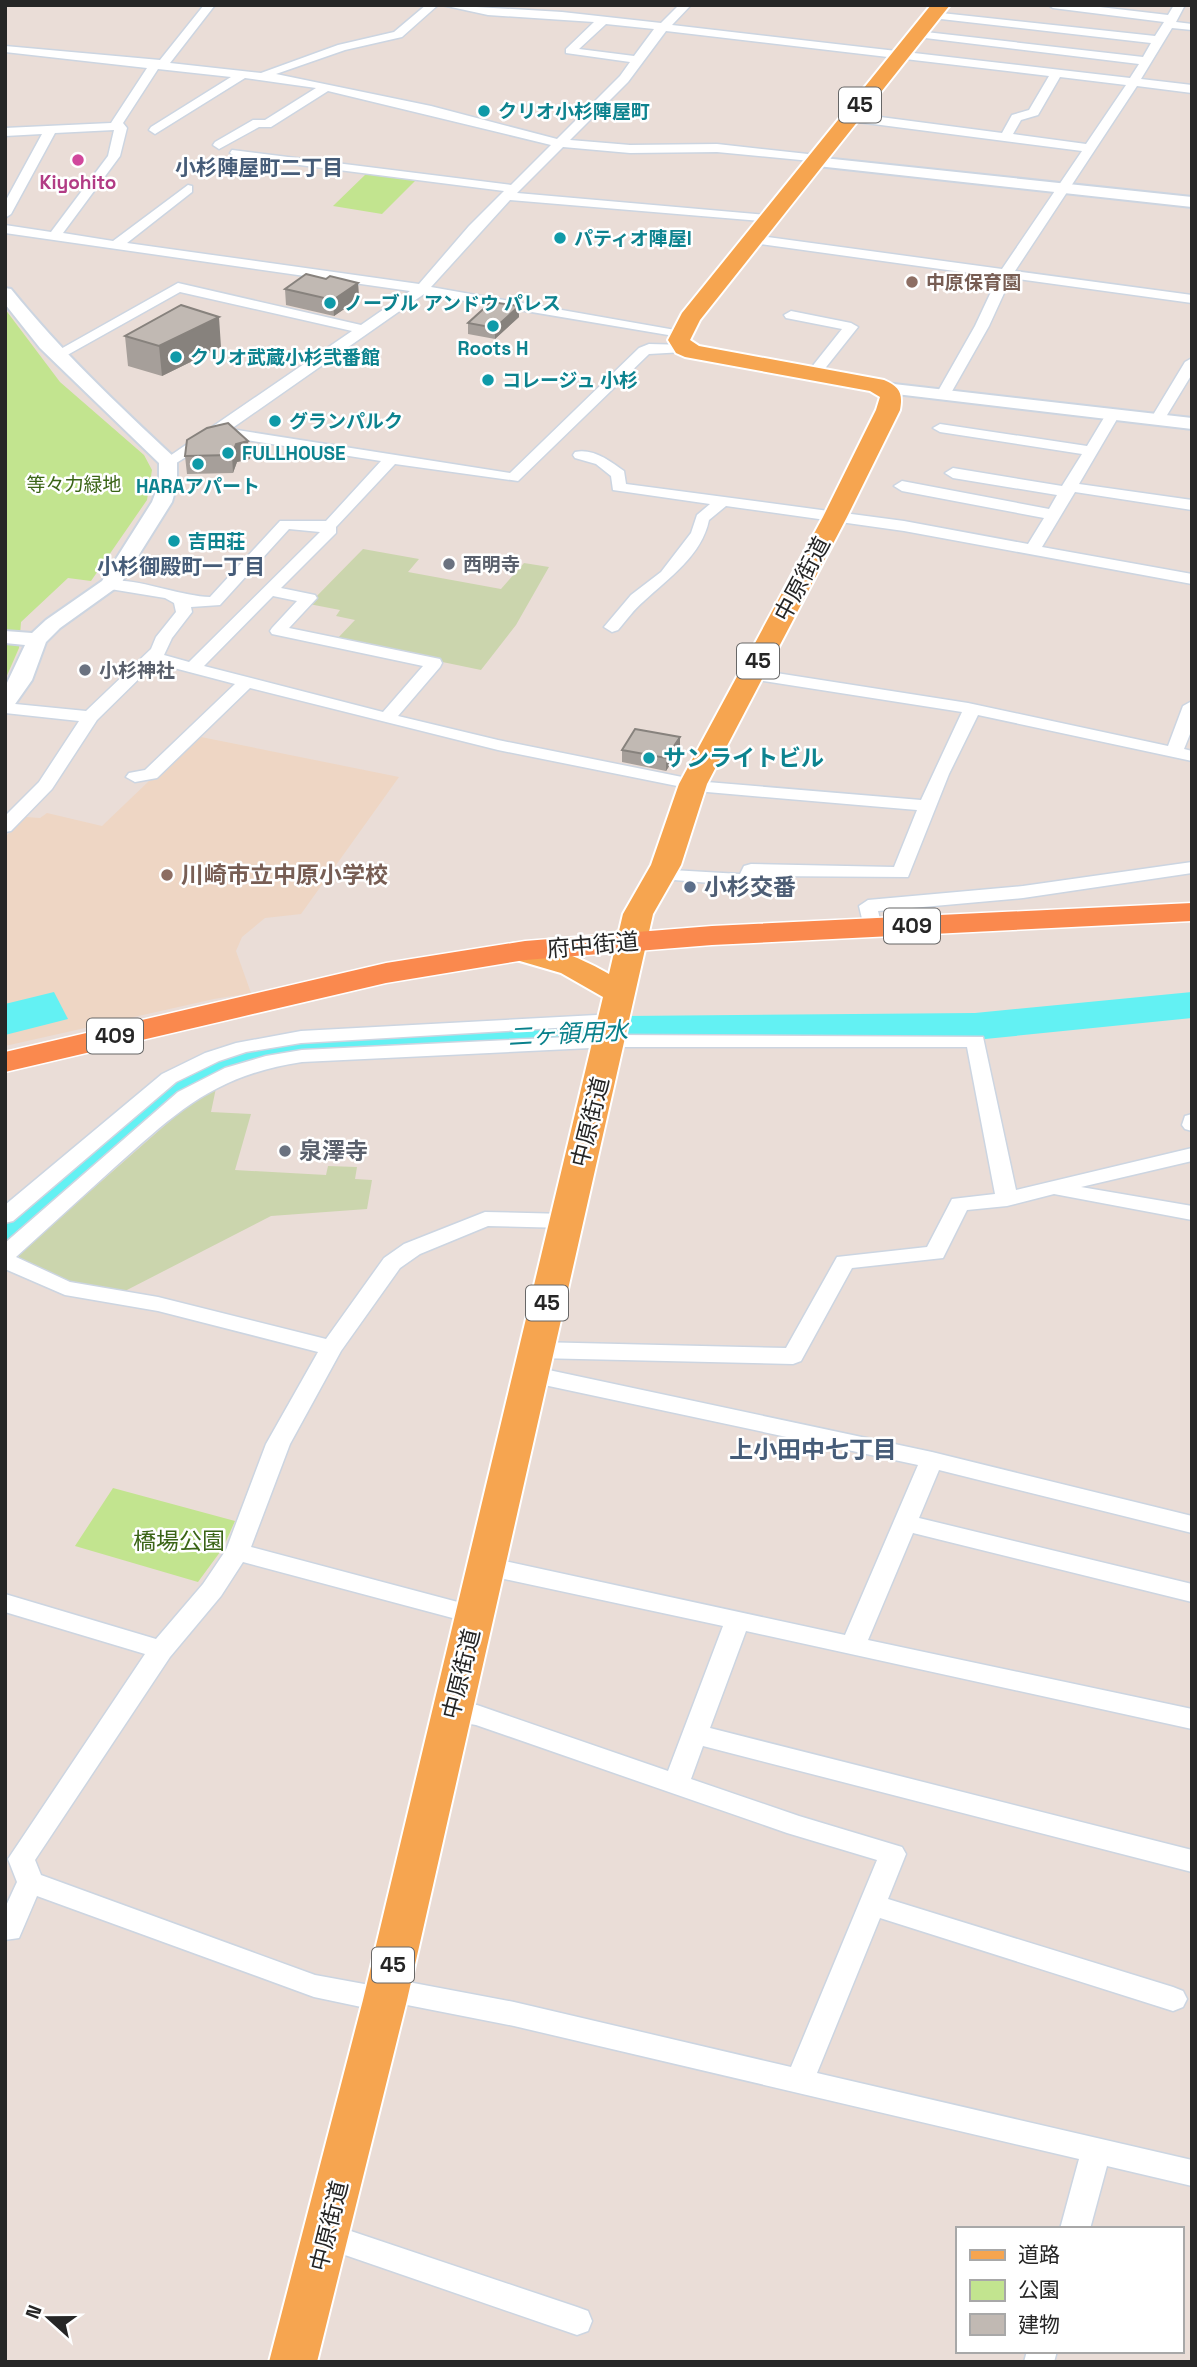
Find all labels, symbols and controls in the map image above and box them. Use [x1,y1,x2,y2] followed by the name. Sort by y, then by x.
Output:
[839,88,881,122] road number: 45
[498,99,650,124] place label: クリオ小杉陣屋町
[476,103,492,119] marker: クリオ小杉陣屋町
[70,152,86,168] marker: Kiyohito
[175,154,343,181] district label: 小杉陣屋町二丁目
[40,170,117,195] place label: Kiyohito
[574,226,692,251] place label: パティオ陣屋I
[552,230,568,246] marker: パティオ陣屋I
[926,270,1021,295] place label: 中原保育園
[904,274,920,290] marker: 中原保育園
[344,291,561,316] place label: ノーブル アンドウ パレス
[322,295,338,311] marker: ノーブル アンドウ パレス
[485,318,501,334] marker: Roots H
[458,336,528,361] place label: Roots H
[190,345,380,370] place label: クリオ武蔵小杉弐番館
[168,349,184,365] marker: クリオ武蔵小杉弐番館
[502,368,638,393] place label: コレージュ 小杉
[480,372,496,388] marker: コレージュ 小杉
[289,409,403,434] place label: グランパルク
[267,413,283,429] marker: グランパルク
[242,441,346,466] place label: FULLHOUSE
[220,445,236,461] marker: FULLHOUSE
[190,456,206,472] marker: HARAアパート
[26,472,122,497] park label: 等々力緑地
[136,474,260,499] place label: HARAアパート
[188,529,245,554] place label: 吉田荘
[767,531,837,627] street label: 中原街道
[166,533,182,549] marker: 吉田荘
[463,552,520,577] place label: 西明寺
[97,553,265,580] district label: 小杉御殿町一丁目
[441,556,457,572] marker: 西明寺
[737,644,779,678] road number: 45
[99,658,175,683] place label: 小杉神社
[77,662,93,678] marker: 小杉神社
[663,743,824,773] place label: サンライトビル
[641,750,657,766] marker: サンライトビル
[181,860,388,890] place label: 川崎市立中原小学校
[159,867,175,883] marker: 川崎市立中原小学校
[704,872,796,902] place label: 小杉交番
[682,879,698,895] marker: 小杉交番
[884,908,940,944] road number: 409
[546,926,640,964] street label: 府中街道
[507,1015,632,1052] water label: 二ヶ領用水
[87,1018,143,1054] road number: 409
[564,1074,616,1170] street label: 中原街道
[299,1136,368,1166] place label: 泉澤寺
[277,1143,293,1159] marker: 泉澤寺
[526,1286,568,1320] road number: 45
[729,1434,897,1465] district label: 上小田中七丁目
[133,1526,225,1556] park label: 橋場公園
[435,1626,487,1722] street label: 中原街道
[372,1948,414,1982] road number: 45
[303,2178,355,2274] street label: 中原街道
[956,2227,1183,2353] legend
[1018,2241,1060,2268] text: 道路
[1018,2276,1060,2303] text: 公園
[14,2283,84,2353] north arrow
[20,2302,48,2323] text: N
[1018,2311,1060,2338] text: 建物

